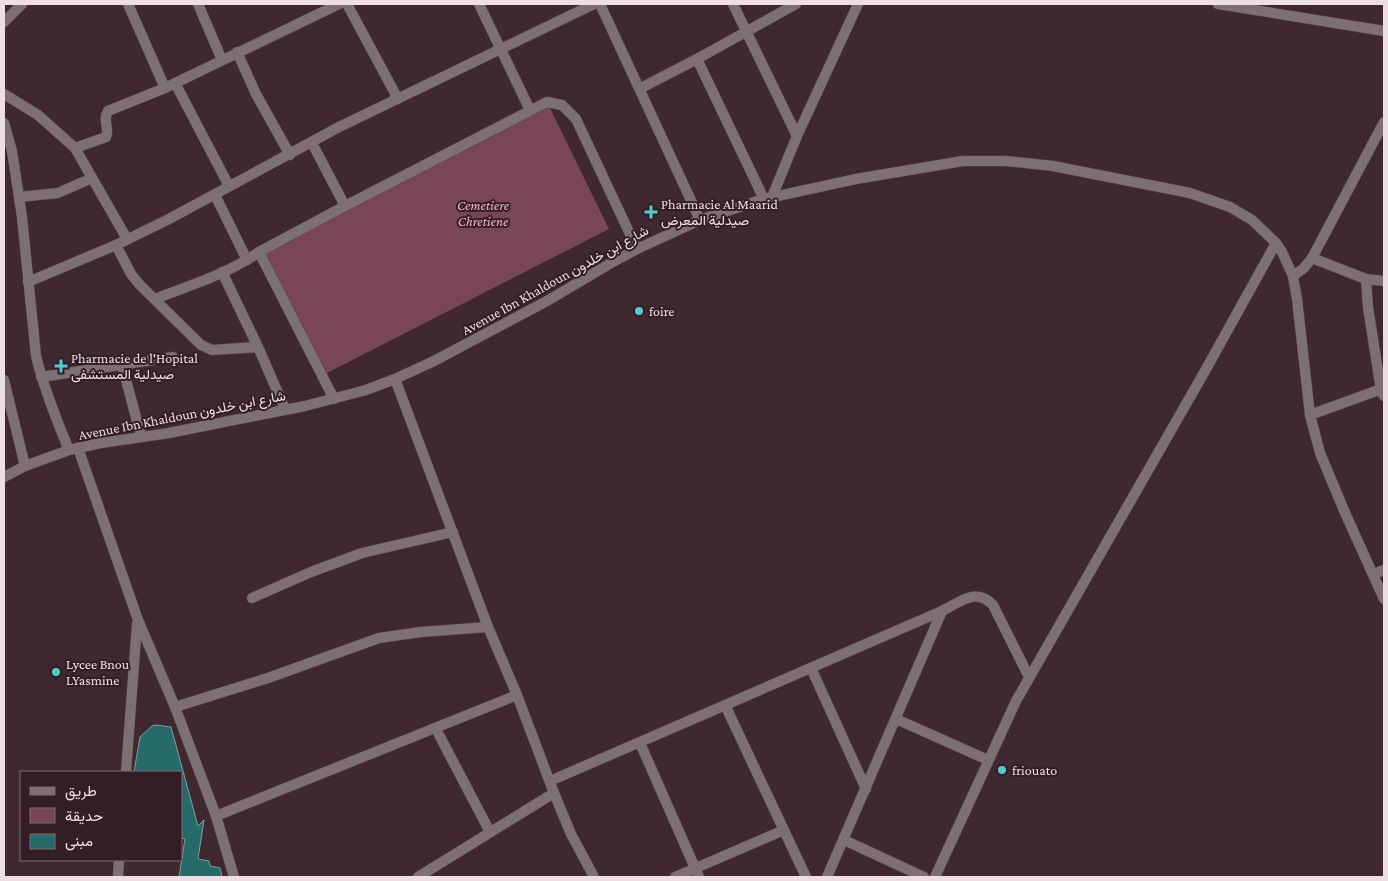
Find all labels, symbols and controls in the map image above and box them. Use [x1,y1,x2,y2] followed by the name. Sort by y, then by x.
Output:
[661,196,778,229] place label: Pharmacie Al Maarid صيدلية المعرض
[457,197,510,229] park label: Cemetiere Chretiene
[645,206,657,218] marker: Pharmacie Al Maarid صيدلية المعرض
[459,222,653,341] street label: Avenue Ibn Khaldoun شارع ابن خلدون
[649,303,675,319] place label: foire
[633,305,645,317] marker: foire
[71,350,198,383] place label: Pharmacie de l'Hopital صيدلية المستشفى
[55,360,67,372] marker: Pharmacie de l'Hopital صيدلية المستشفى
[77,387,288,446] street label: Avenue Ibn Khaldoun شارع ابن خلدون
[66,656,130,688] place label: Lycee Bnou LYasmine
[50,666,62,678] marker: Lycee Bnou LYasmine
[1012,762,1057,778] place label: friouato
[996,764,1008,776] marker: friouato
[20,771,182,861] legend
[65,783,97,801] text: طريق
[65,808,103,825] text: حديقة
[65,833,93,851] text: مبنى

